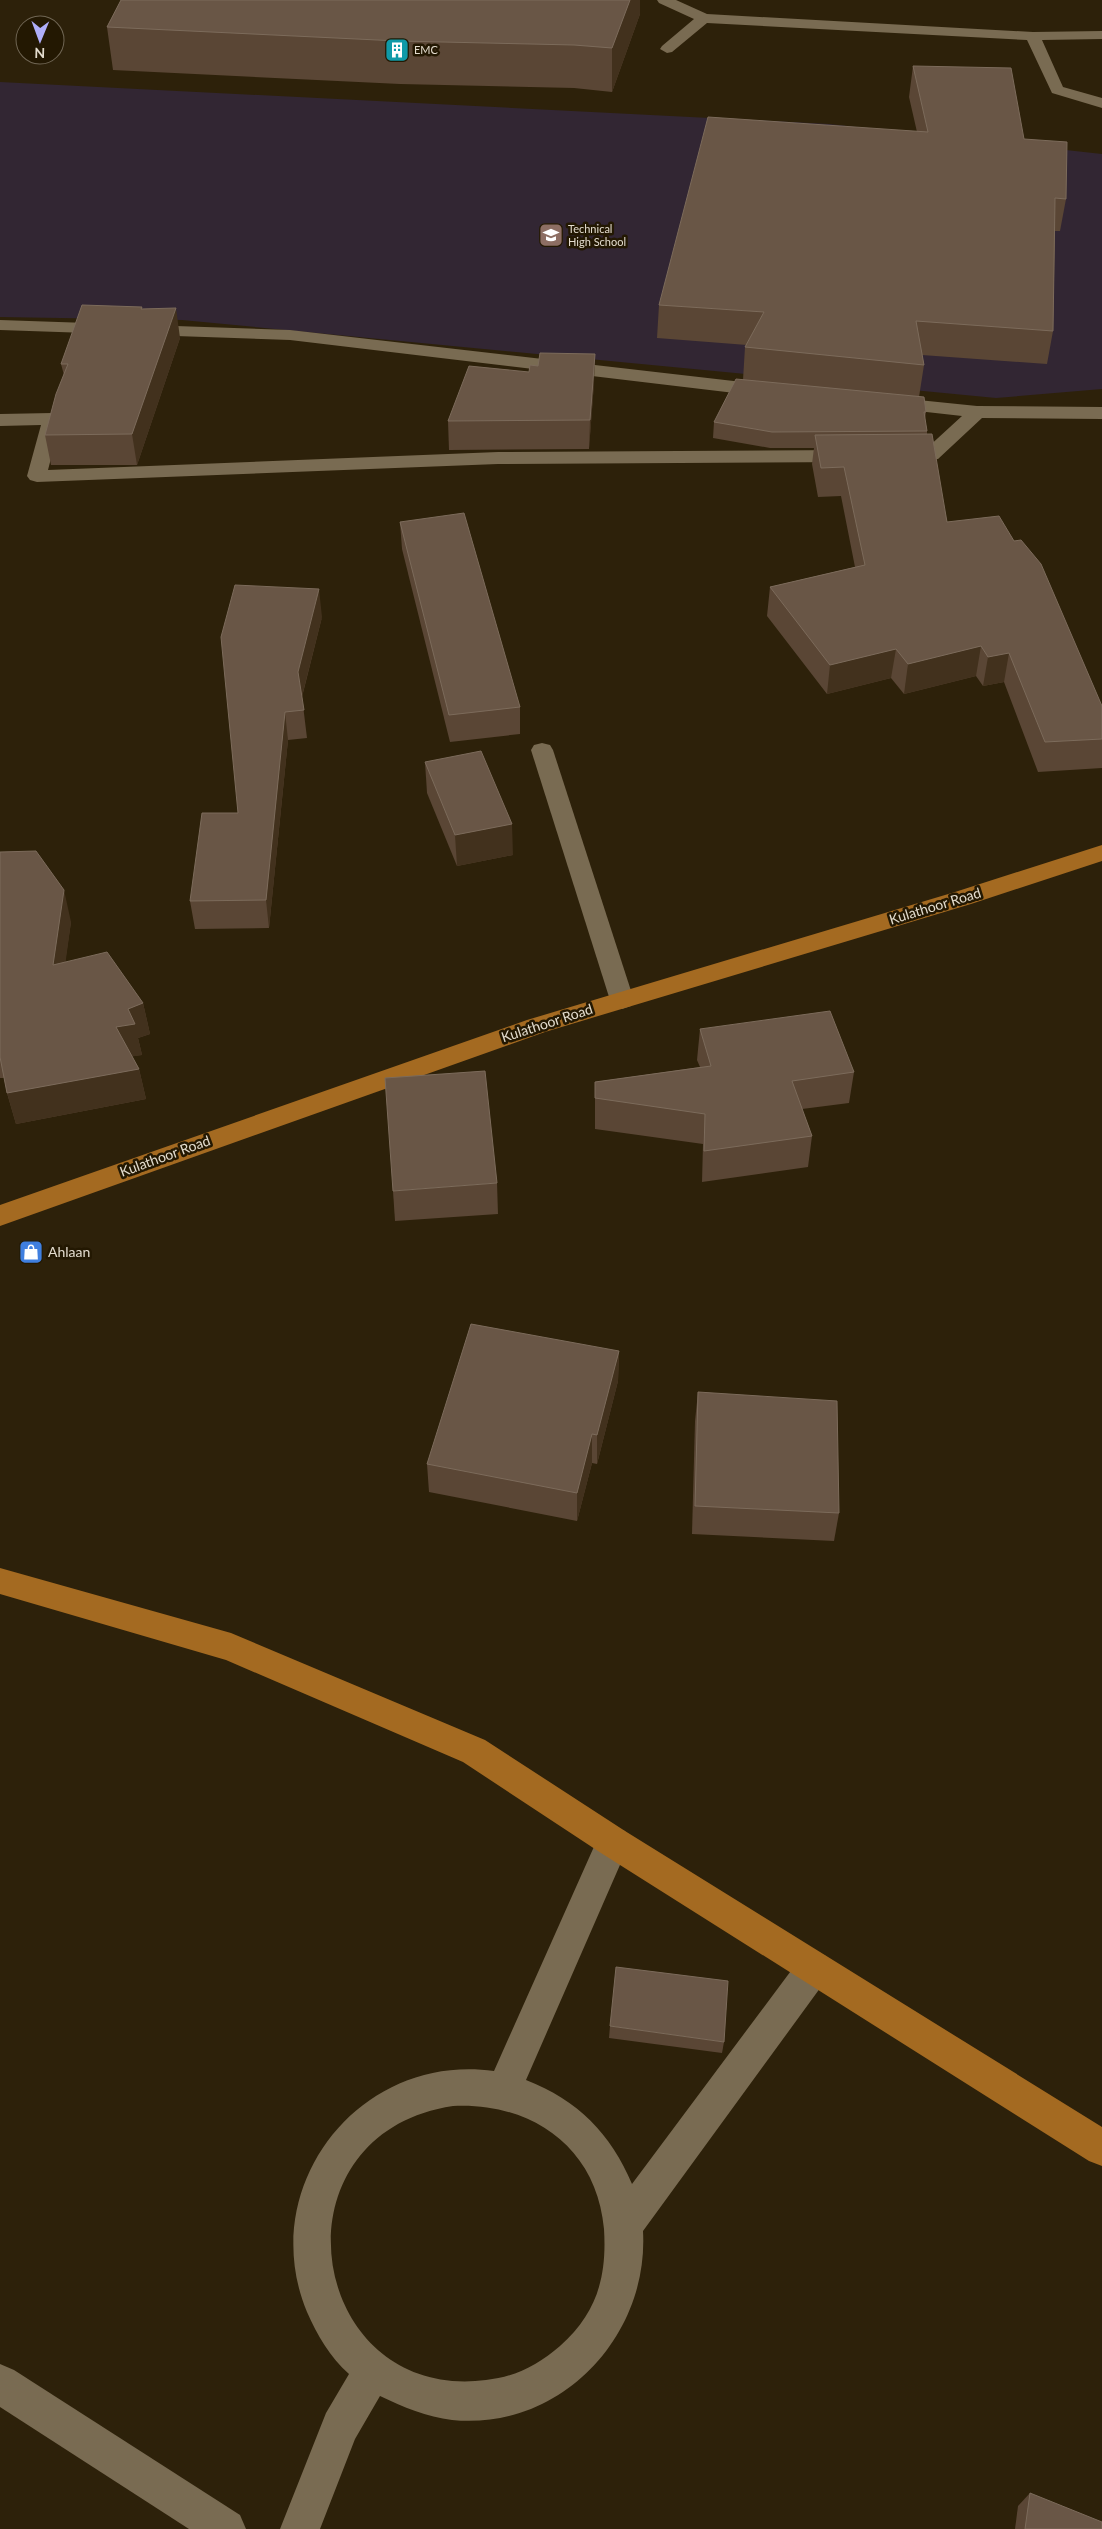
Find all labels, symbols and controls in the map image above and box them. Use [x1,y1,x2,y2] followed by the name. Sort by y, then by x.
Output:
[15,15,65,65] north arrow
[384,37,410,63] building icon: EMC
[414,43,439,56] place label: EMC
[34,45,45,62] text: N
[538,222,564,248] school or university icon: Technical High School
[568,222,626,248] place label: Technical High School
[887,883,983,928] street label: Kulathoor Road
[499,1000,595,1045] street label: Kulathoor Road
[117,1131,212,1180] street label: Kulathoor Road
[18,1239,44,1265] shop icon: Ahlaan
[48,1243,90,1260] place label: Ahlaan

